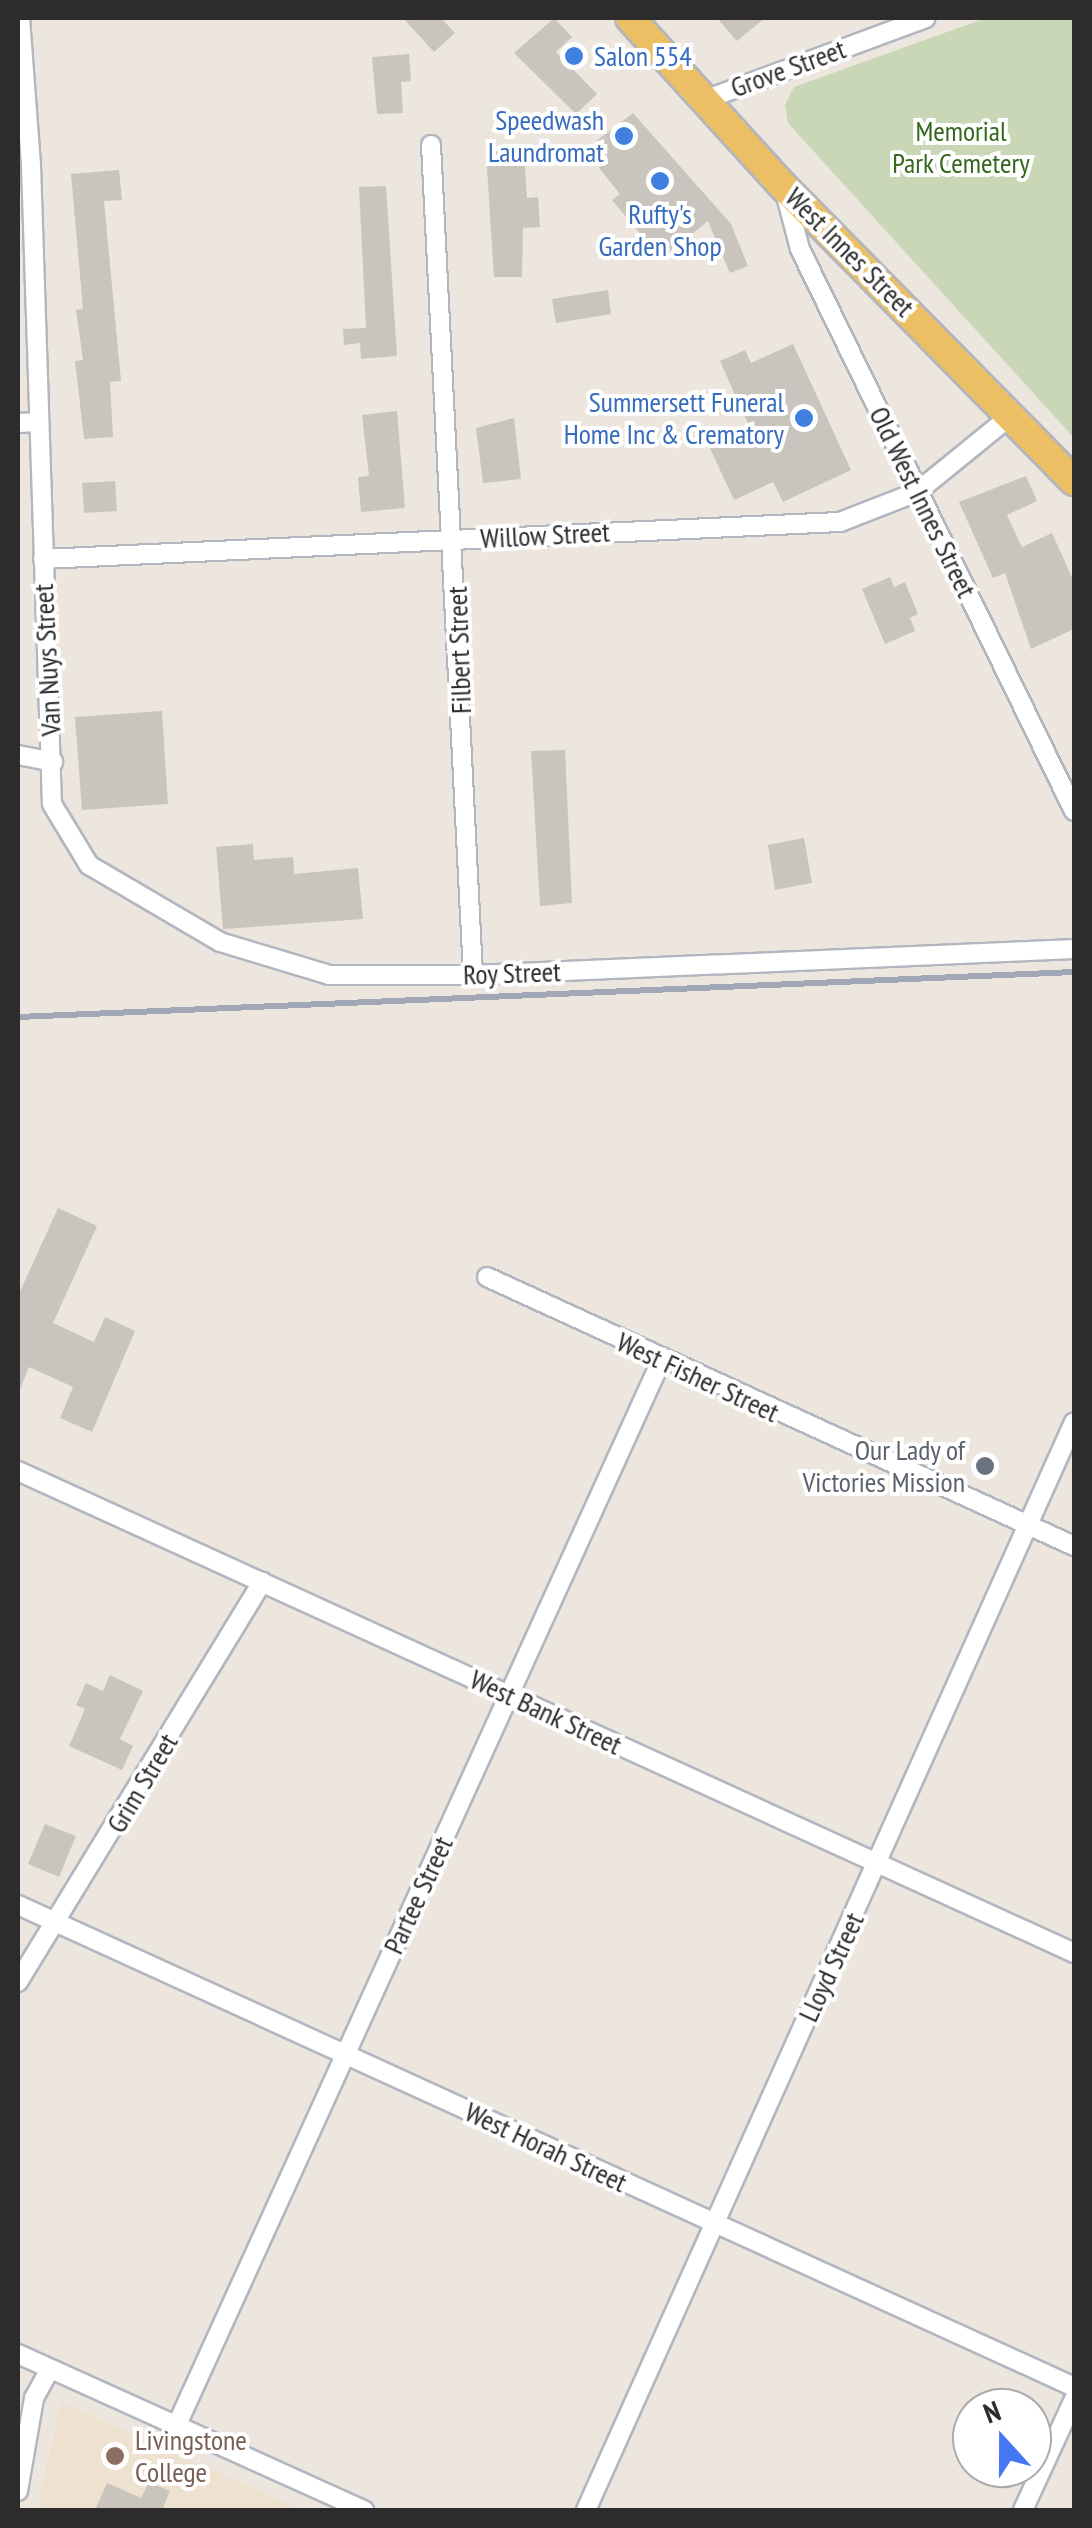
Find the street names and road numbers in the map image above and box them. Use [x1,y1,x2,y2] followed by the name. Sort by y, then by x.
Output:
[726,32,850,104] street label: Grove Street
[779,181,921,323] street label: West Innes Street
[862,401,984,603] street label: Old West Innes Street
[479,515,611,555] street label: Willow Street
[26,583,68,737] street label: Van Nuys Street
[440,586,478,714] street label: Filbert Street
[462,954,562,992] street label: Roy Street
[612,1325,784,1429] street label: West Fisher Street
[465,1662,627,1762] street label: West Bank Street
[99,1727,185,1839] street label: Grim Street
[376,1831,460,1959] street label: Partee Street
[791,1907,871,2027] street label: Lloyd Street
[460,2095,632,2199] street label: West Horah Street

